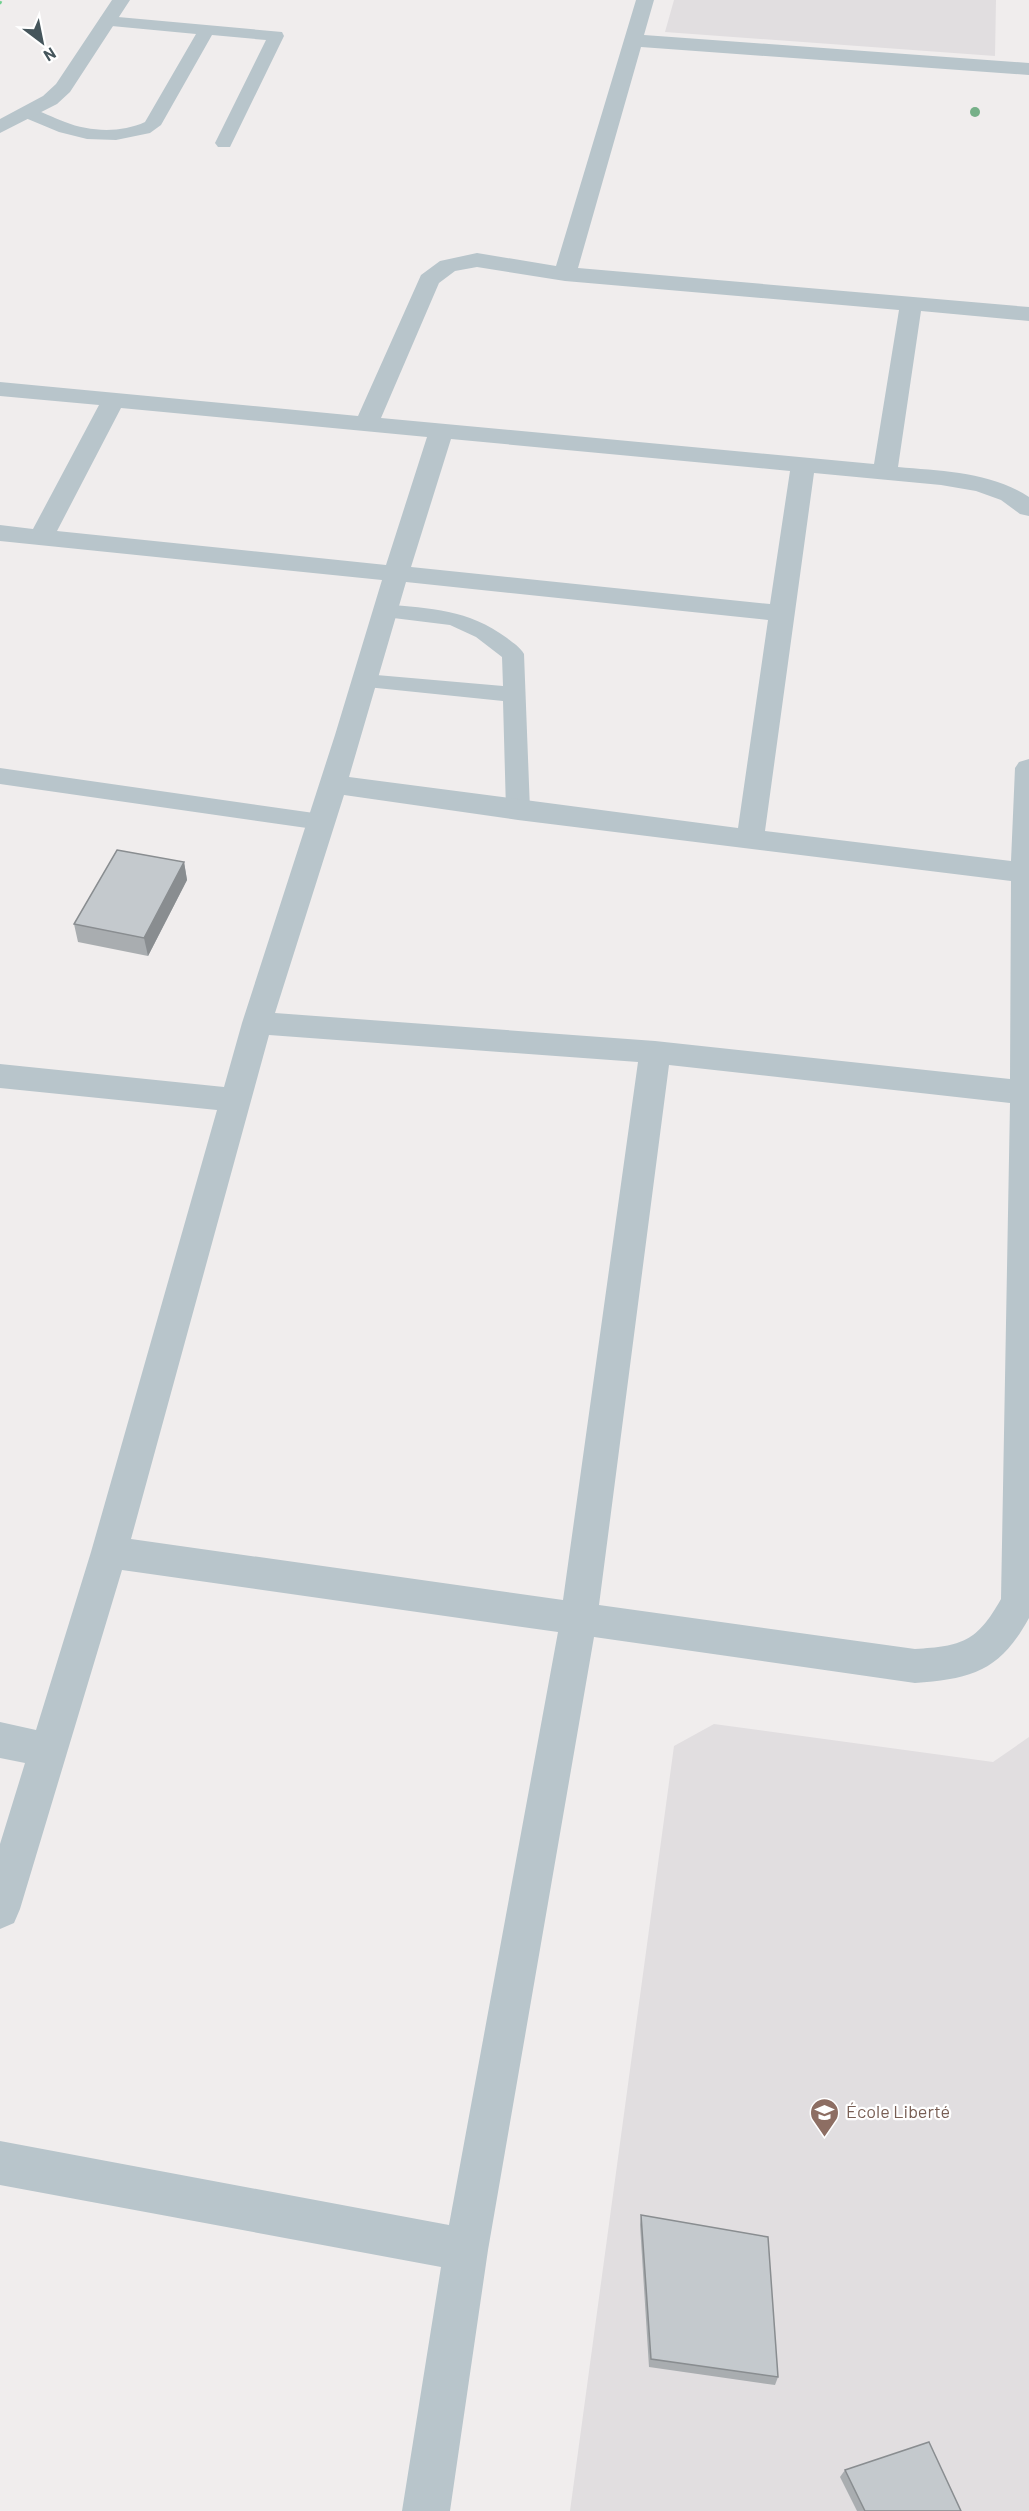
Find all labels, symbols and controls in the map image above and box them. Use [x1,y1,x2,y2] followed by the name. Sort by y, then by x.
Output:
[12,12,72,72] north arrow
[41,44,60,66] text: N
[809,2096,841,2138] school or university icon: École Liberté
[846,2100,950,2122] place label: École Liberté

